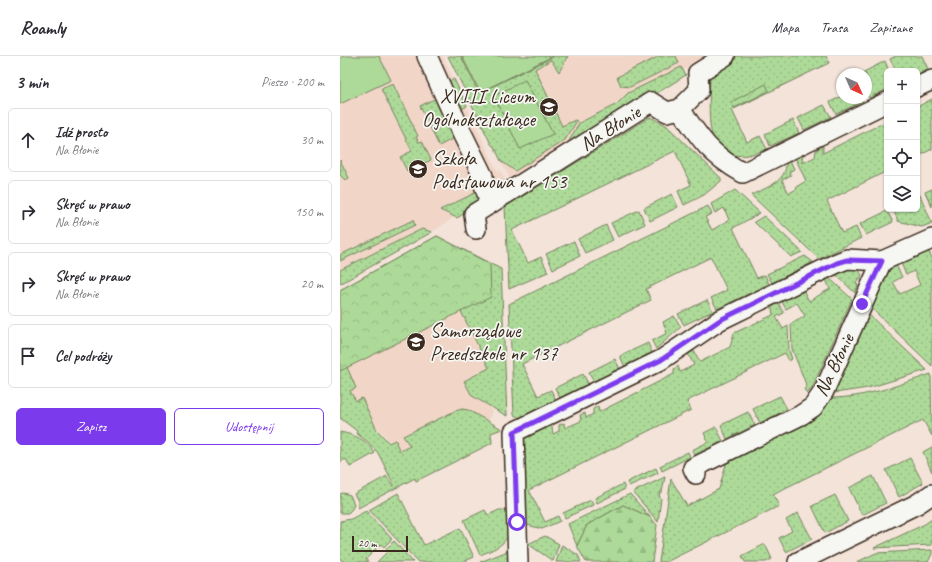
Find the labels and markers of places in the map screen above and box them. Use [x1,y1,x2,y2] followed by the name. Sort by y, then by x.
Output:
[422,84,537,132] place label: XVIII Liceum Ogólnokształcące
[538,96,560,118] school or university icon: XVIII Liceum Ogólnokształcące
[432,146,568,194] place label: Szkoła Podstawowa nr 153
[407,158,429,180] school or university icon: Szkoła Podstawowa nr 153
[430,318,558,366] place label: Samorządowe Przedszkole nr 137
[405,331,427,353] school or university icon: Samorządowe Przedszkole nr 137

